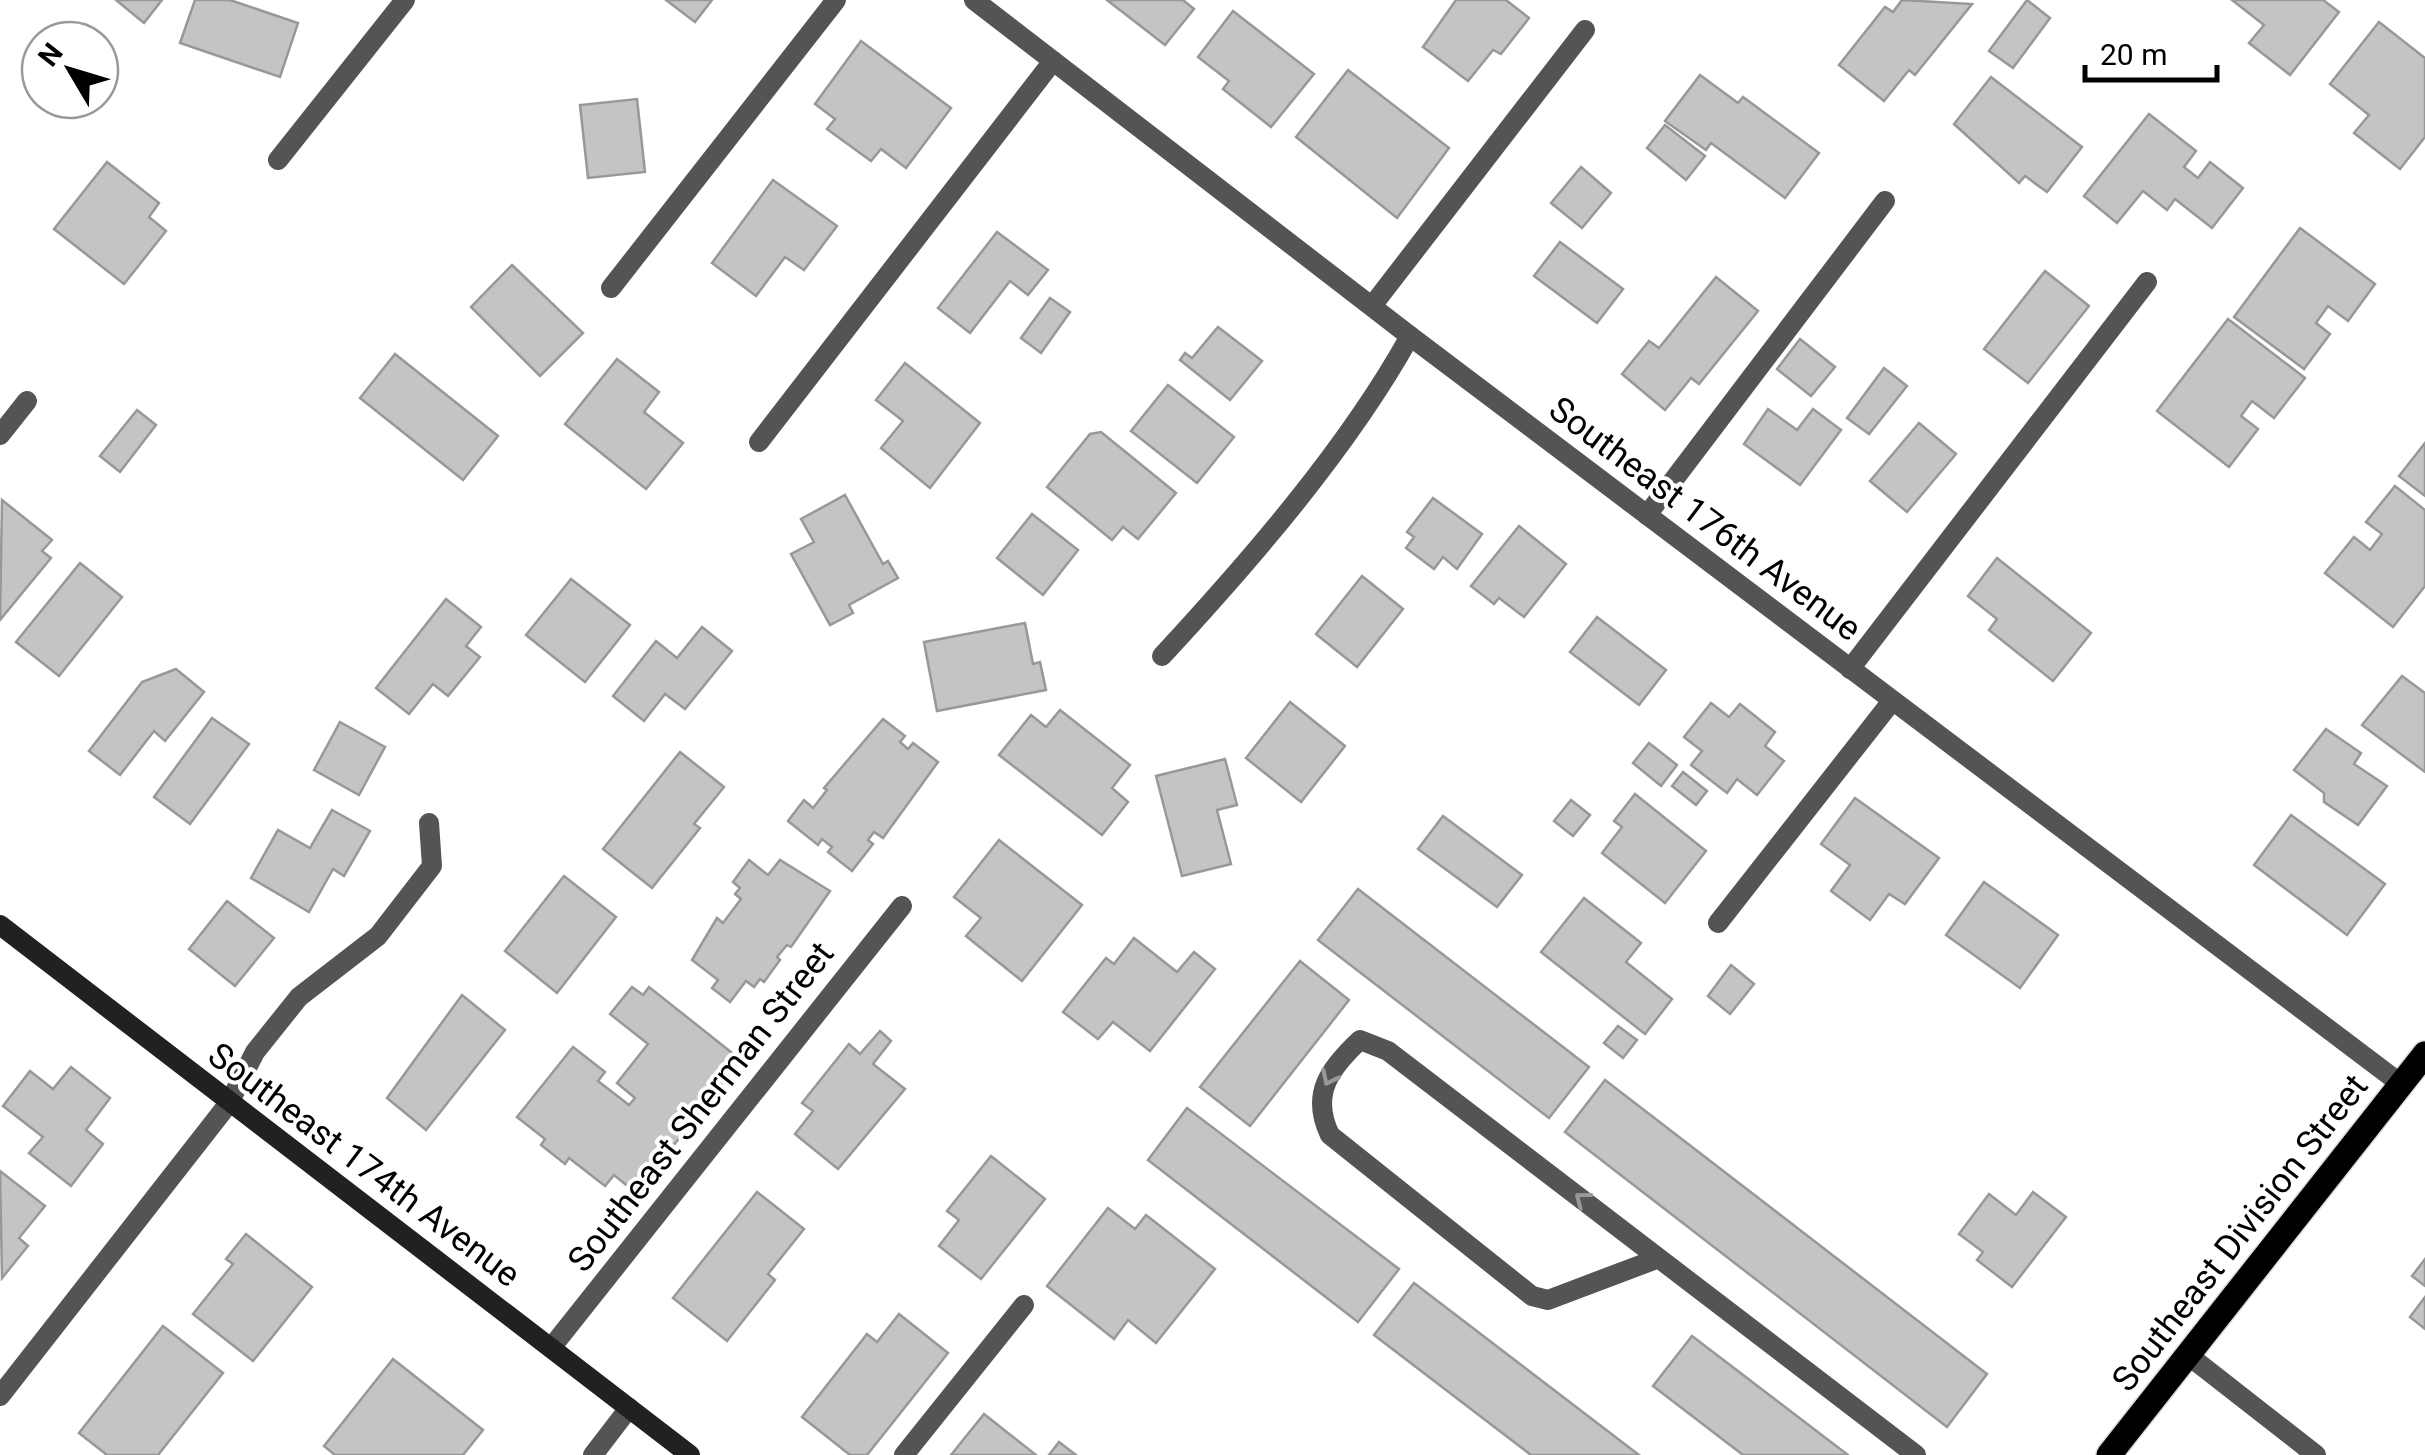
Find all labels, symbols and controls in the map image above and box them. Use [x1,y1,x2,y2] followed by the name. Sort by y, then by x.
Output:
[20,20,120,120] north arrow
[2085,20,2218,82] scale bar
[32,37,70,73] text: N
[2100,37,2167,72] text: 20 m
[1541,388,1869,650] street label: Southeast 176th Avenue
[560,934,842,1280] street label: Southeast Sherman Street
[200,1034,528,1296] street label: Southeast 174th Avenue
[2104,1067,2376,1399] street label: Southeast Division Street
[1321,1068,1341,1086] one-way arrow
[1575,1194,1593,1211] one-way arrow

